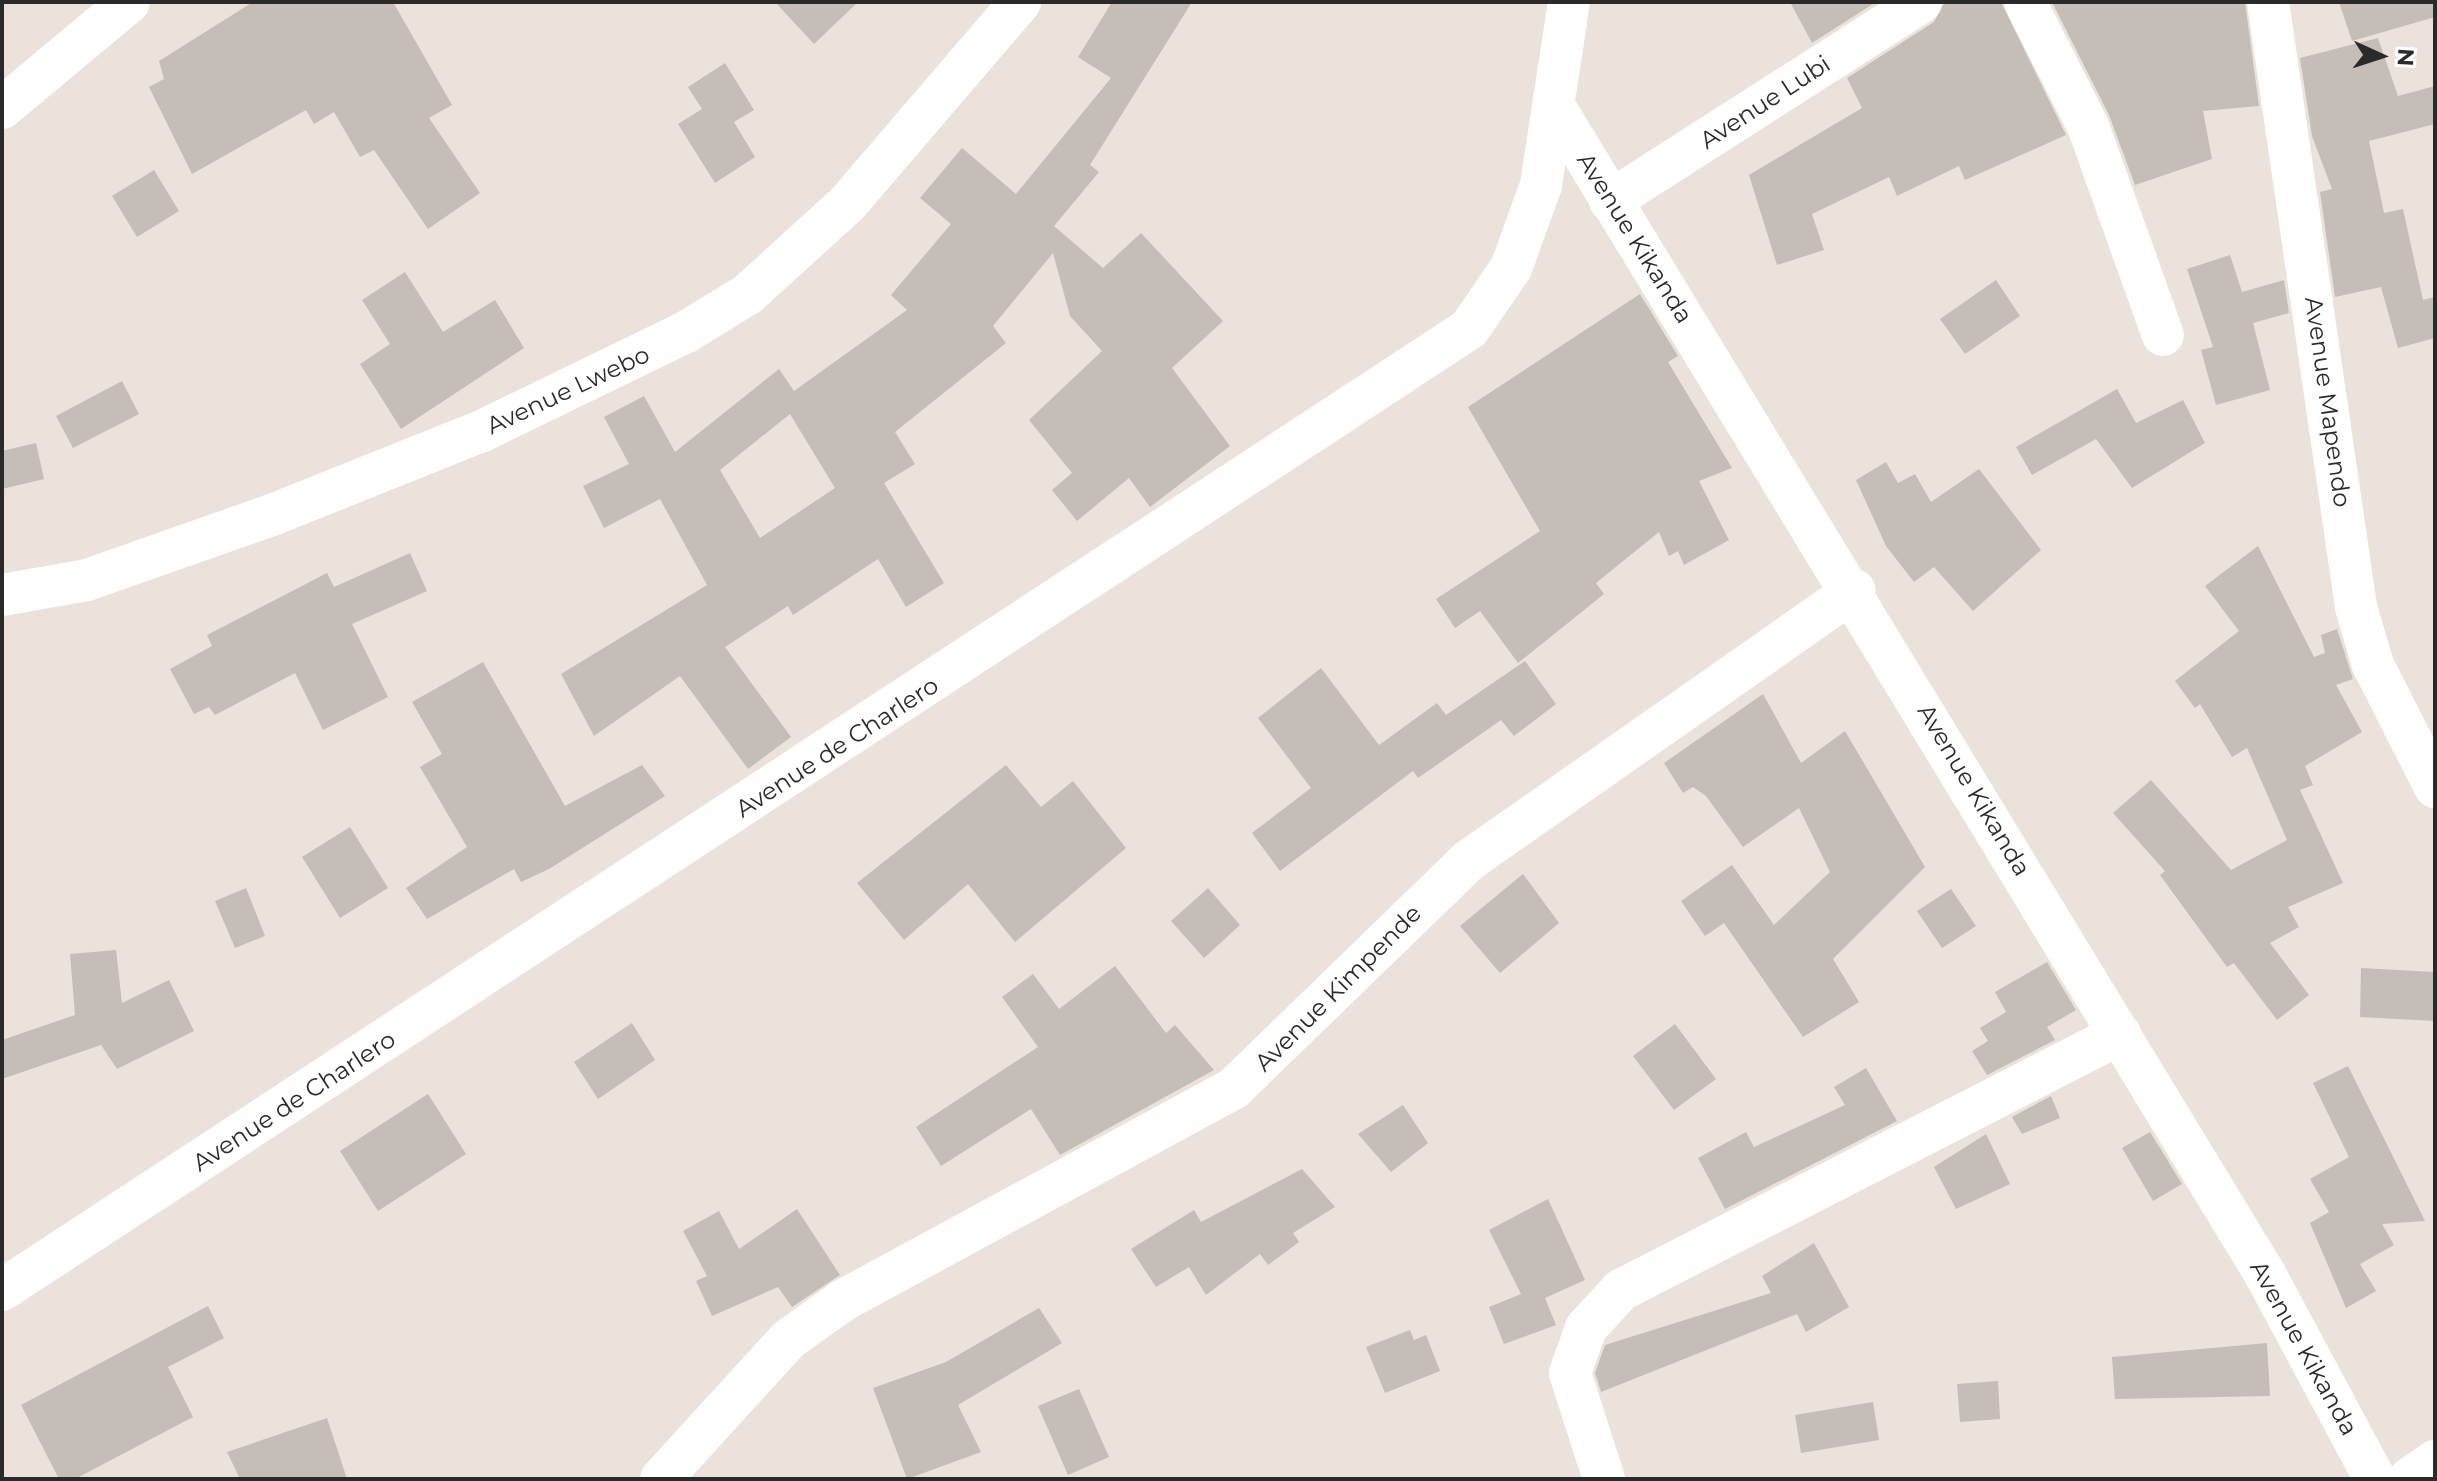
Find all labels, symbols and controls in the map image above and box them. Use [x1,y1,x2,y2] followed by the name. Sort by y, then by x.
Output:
[2341,16,2421,96] north arrow
[2392,48,2419,67] text: N
[1694,49,1836,155] street label: Avenue Lubi
[1571,148,1699,328] street label: Avenue Kikanda
[2299,295,2357,509] street label: Avenue Mapendo
[482,340,654,440] street label: Avenue Lwebo
[730,671,944,823] street label: Avenue de Charlero
[1911,699,2037,881] street label: Avenue Kikanda
[1249,899,1427,1077] street label: Avenue Kimpende
[187,1025,401,1177] street label: Avenue de Charlero
[2244,1256,2364,1440] street label: Avenue Kikanda

